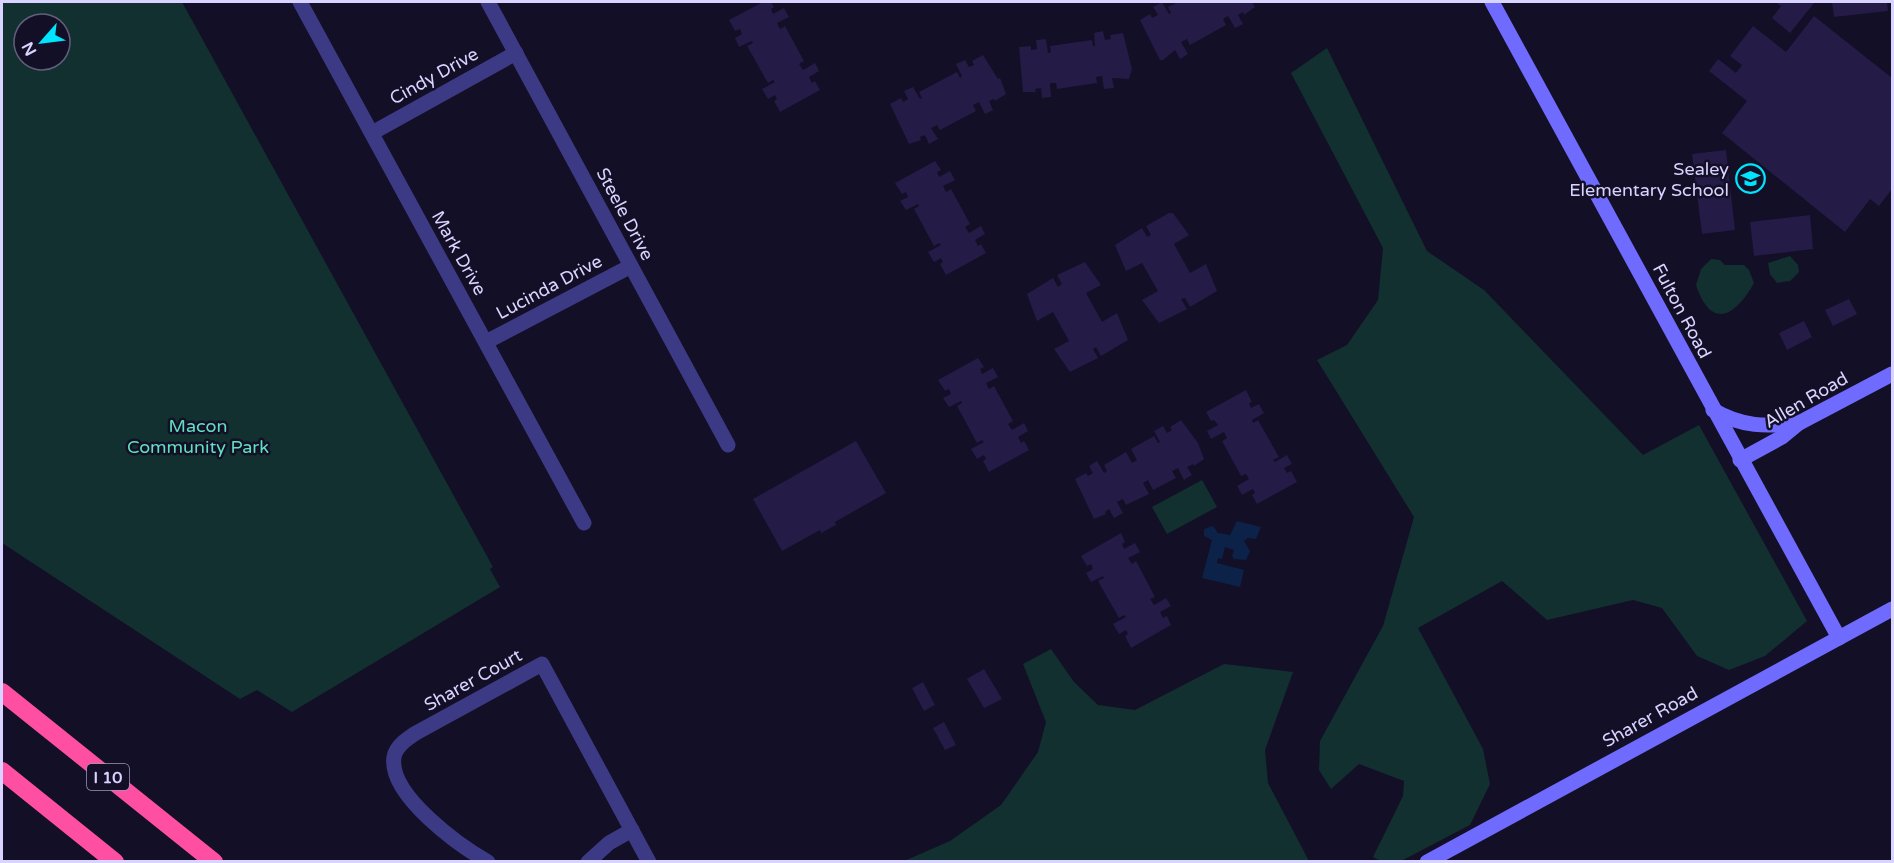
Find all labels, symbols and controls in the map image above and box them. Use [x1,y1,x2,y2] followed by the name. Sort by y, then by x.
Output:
[12,12,72,72] north arrow
[18,38,41,59] text: N
[386,43,482,109] street label: Cindy Drive
[1569,158,1729,201] place label: Sealey Elementary School
[1734,163,1766,195] school or university icon: Sealey Elementary School
[591,164,659,264] street label: Steele Drive
[427,207,491,299] street label: Mark Drive
[492,250,606,324] street label: Lucinda Drive
[1648,260,1716,362] street label: Fulton Road
[1760,367,1852,433] street label: Allen Road
[127,415,269,458] park label: Macon Community Park
[420,644,526,716] street label: Sharer Court
[1598,682,1702,752] street label: Sharer Road
[87,764,129,790] road number: I 10

